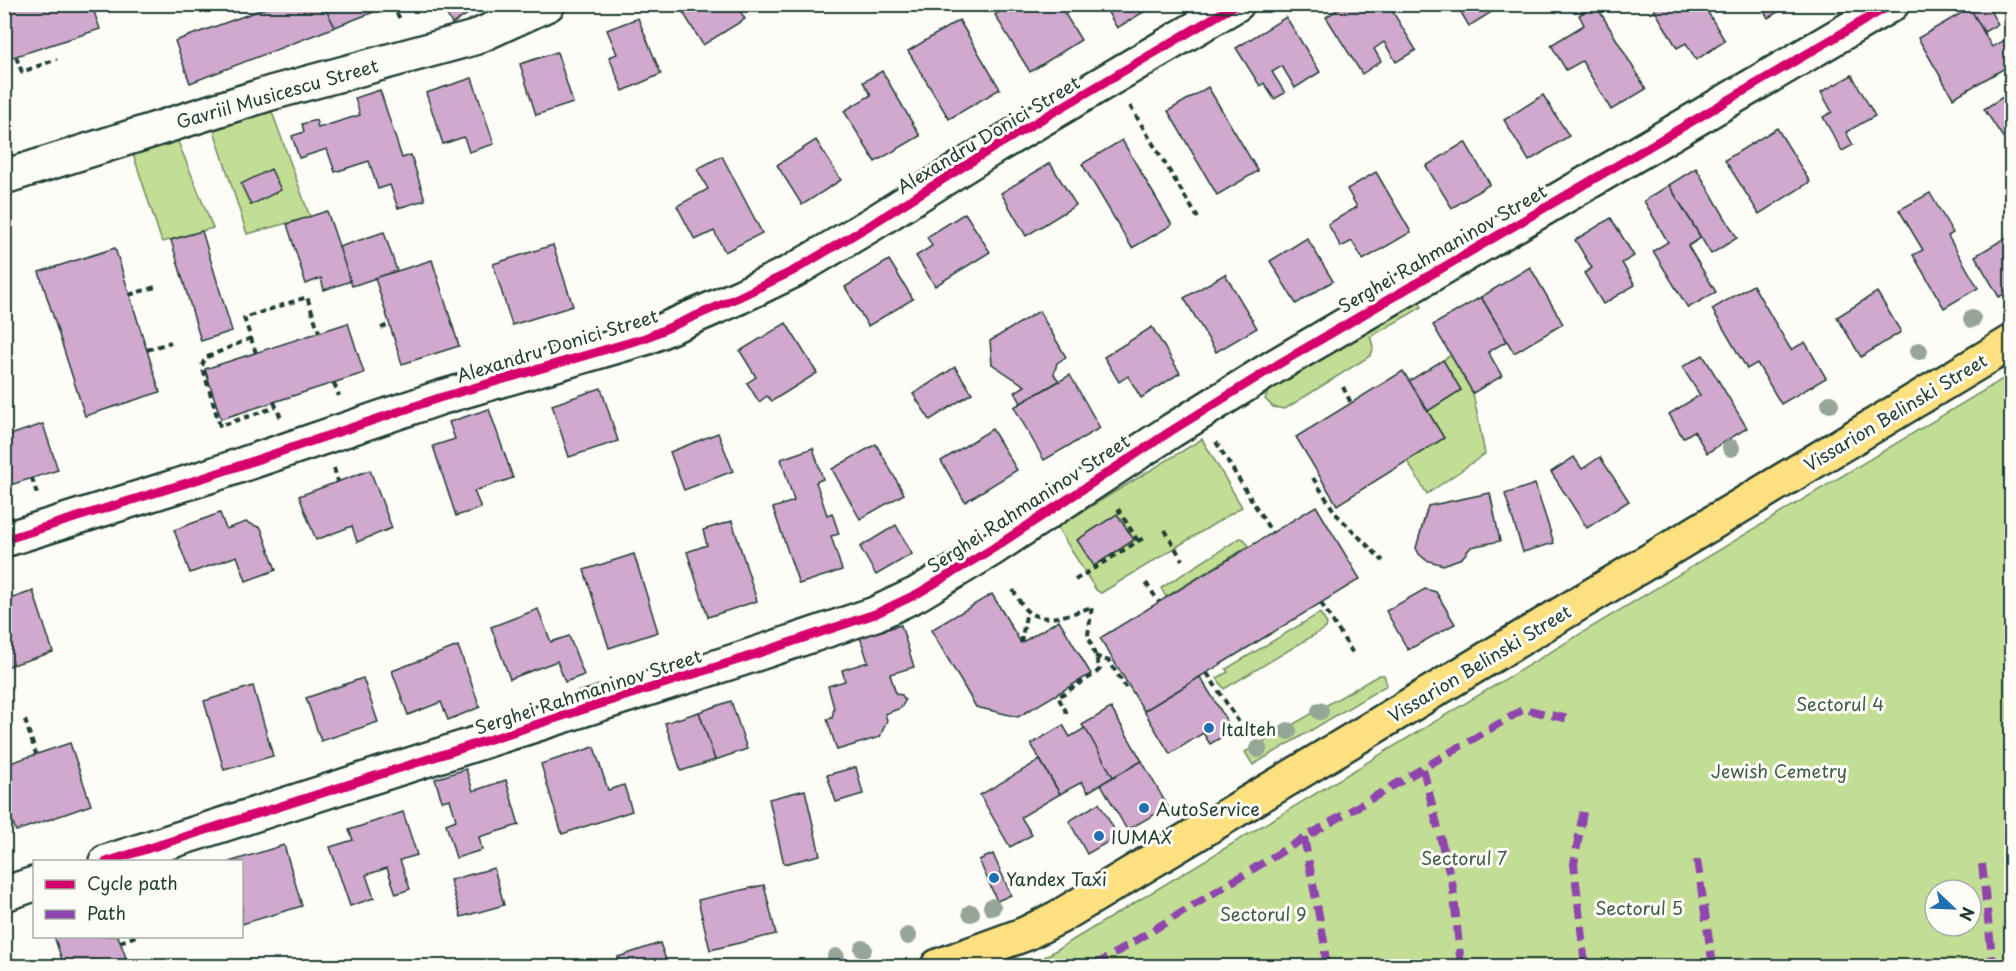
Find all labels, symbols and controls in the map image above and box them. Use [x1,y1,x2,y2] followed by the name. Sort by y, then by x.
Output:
[173,51,381,135] street label: Gavriil Musicescu Street
[891,68,1085,200] street label: Alexandru Donici Street
[1333,177,1551,319] street label: Serghei Rahmaninov Street
[453,301,661,389] street label: Alexandru Donici Street
[1798,346,1992,477] street label: Vissarion Belinski Street
[921,427,1135,579] street label: Serghei Rahmaninov Street
[1382,597,1576,728] street label: Vissarion Belinski Street
[471,642,705,740] street label: Serghei Rahmaninov Street
[1796,690,1884,717] park label: Sectorul 4
[1221,715,1276,742] place label: Italteh
[1202,721,1216,735] marker: Italteh
[1711,757,1847,784] park label: Jewish Cemetry
[1156,795,1260,822] place label: AutoService
[1137,801,1151,815] marker: AutoService
[1111,823,1173,850] place label: IUMAX
[1092,829,1106,843] marker: IUMAX
[1421,844,1507,871] park label: Sectorul 7
[33,860,243,938] legend
[1006,865,1107,892] place label: Yandex Taxi
[87,869,178,896] text: Cycle path
[987,871,1001,885] marker: Yandex Taxi
[1923,878,1983,938] north arrow
[1595,894,1683,921] park label: Sectorul 5
[87,899,126,926] text: Path
[1219,900,1307,927] park label: Sectorul 9
[1954,904,1981,925] text: N

